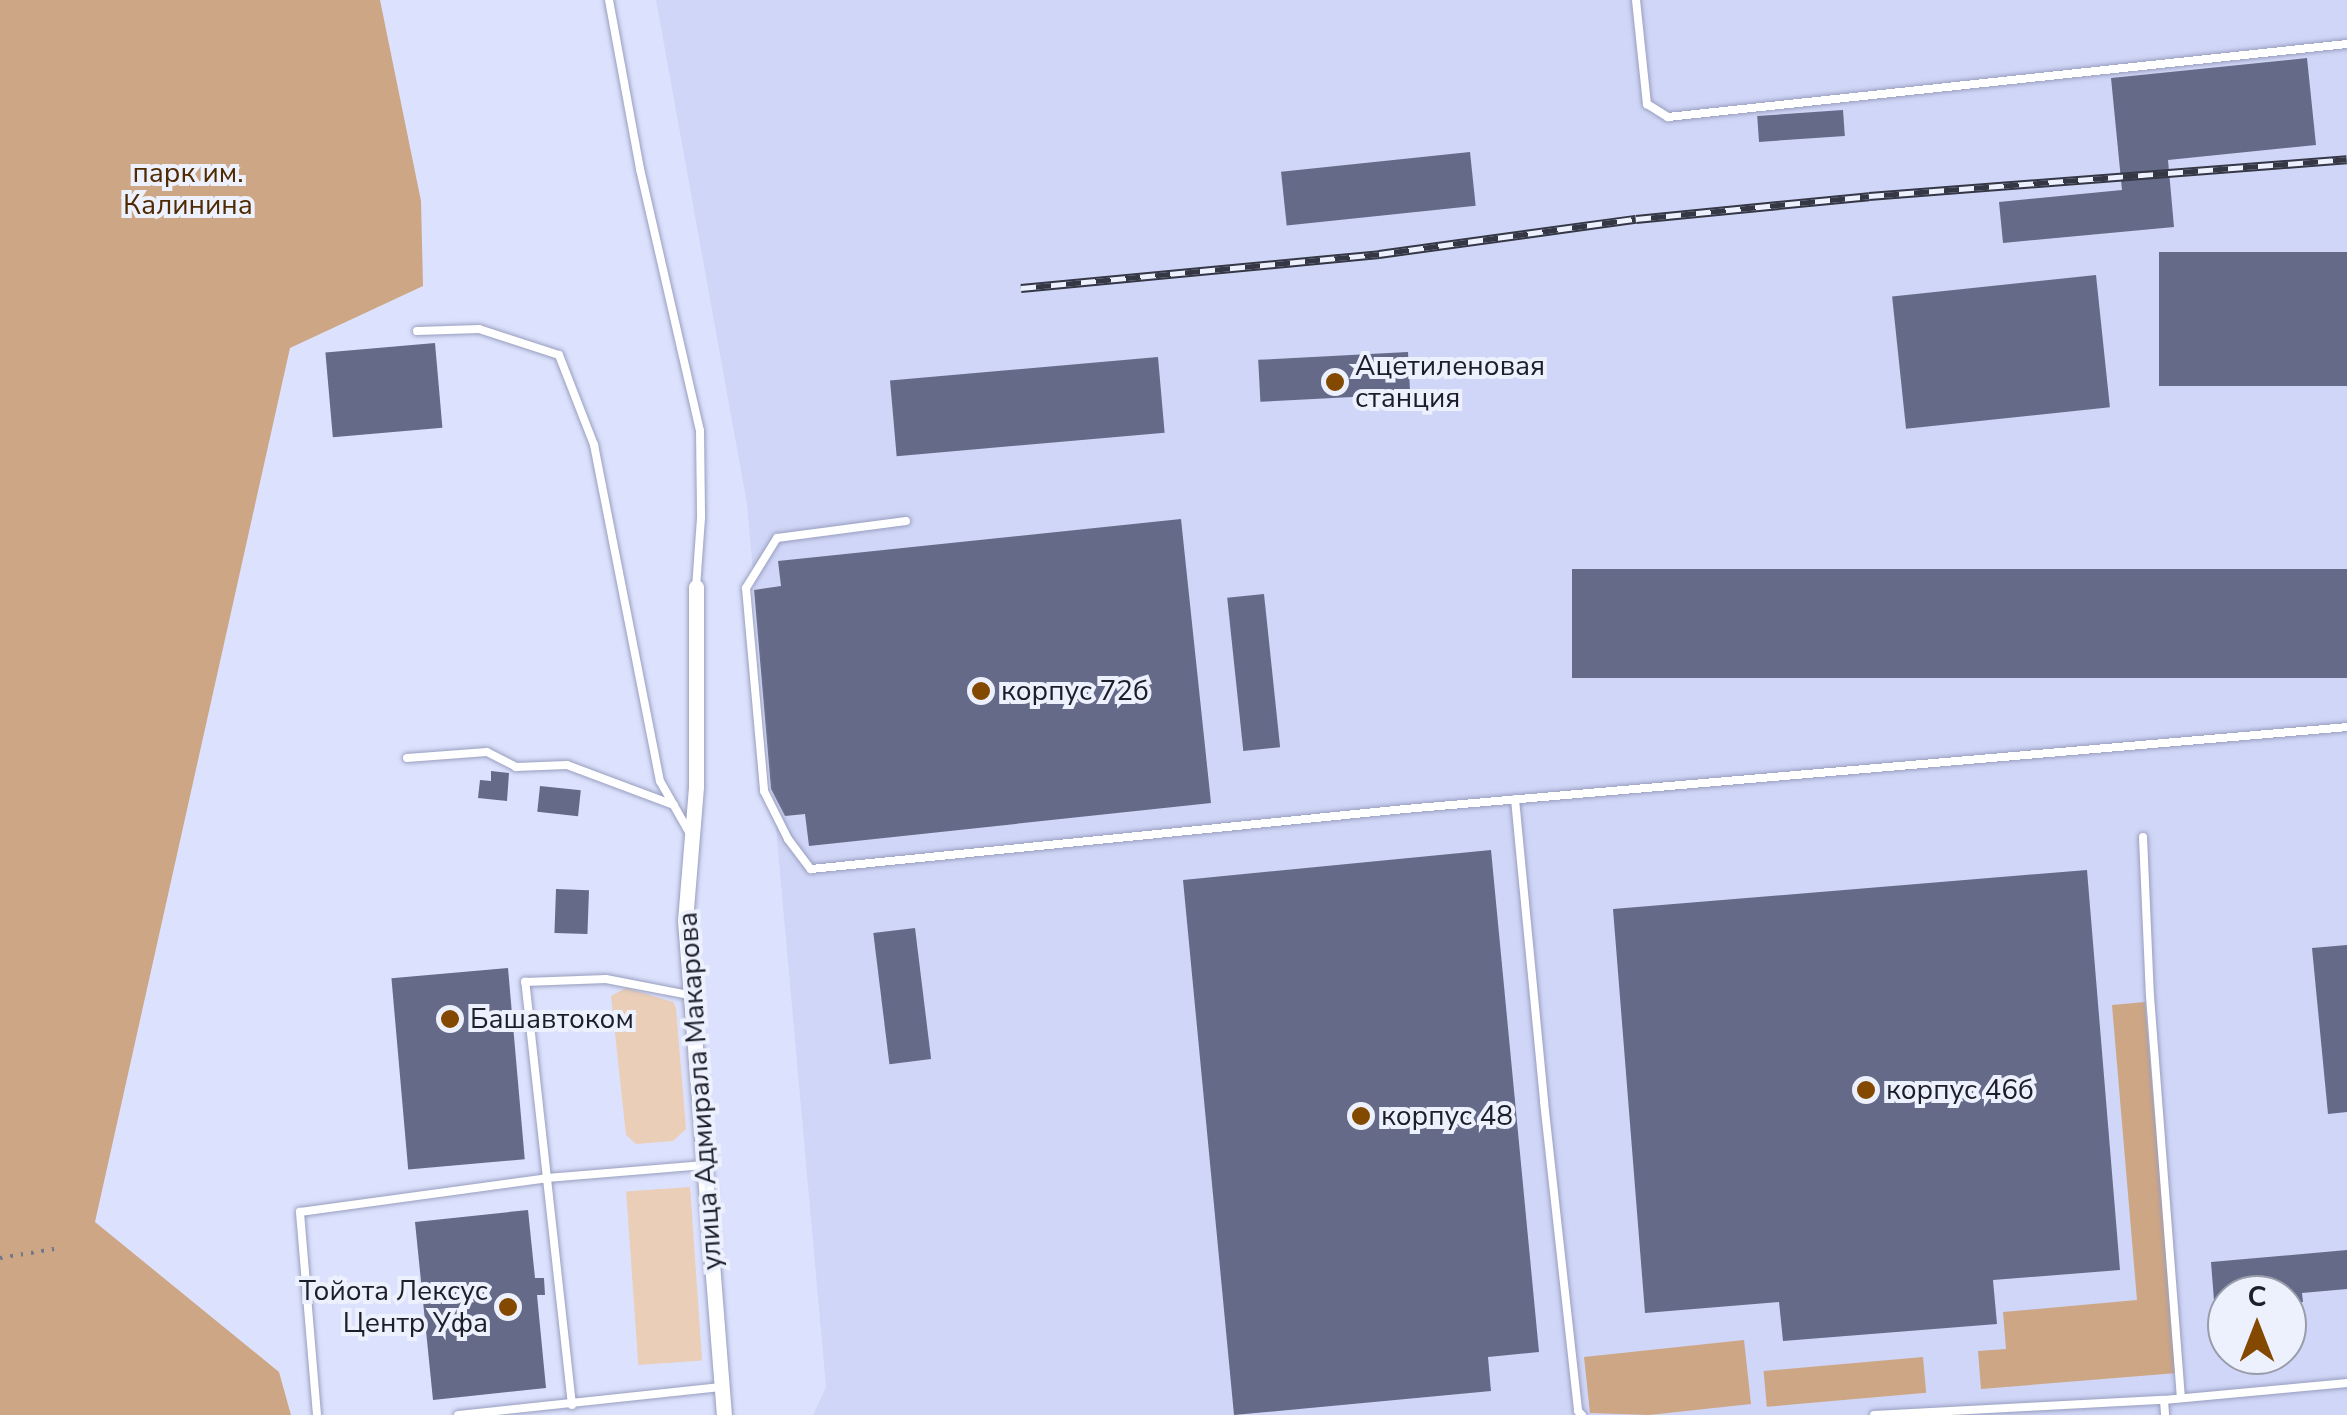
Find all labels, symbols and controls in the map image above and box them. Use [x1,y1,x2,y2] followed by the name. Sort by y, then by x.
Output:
[123,156,253,222] park label: парк им. Калинина
[1355,349,1545,415] place label: Ацетиленовая станция
[1324,371,1346,393] marker: Ацетиленовая станция
[1001,674,1149,708] place label: корпус 72б
[970,680,992,702] marker: корпус 72б
[671,911,729,1271] street label: улица Адмирала Макарова
[470,1002,634,1036] place label: Башавтоком
[439,1008,461,1030] marker: Башавтоком
[1886,1073,2034,1107] place label: корпус 46б
[1855,1079,1877,1101] marker: корпус 46б
[1381,1099,1513,1133] place label: корпус 48
[1350,1105,1372,1127] marker: корпус 48
[299,1274,488,1340] place label: Тойота Лексус Центр Уфа
[2207,1275,2307,1375] north arrow
[2247,1278,2267,1316] text: С
[497,1296,519,1318] marker: Тойота Лексус Центр Уфа

